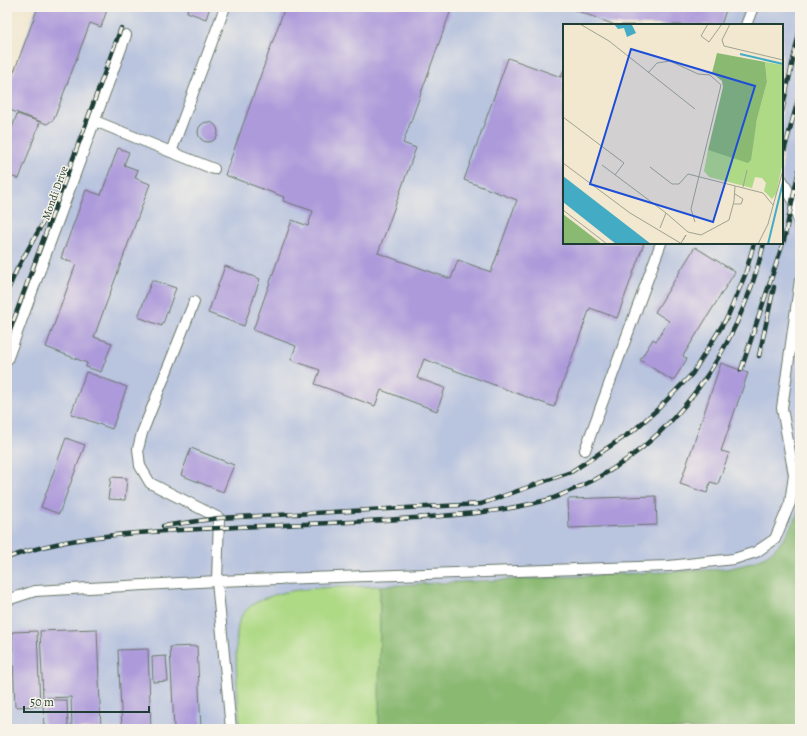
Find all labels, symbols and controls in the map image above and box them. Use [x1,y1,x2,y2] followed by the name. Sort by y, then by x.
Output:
[563,24,783,244] inset map
[38,164,72,222] street label: Mondi Drive
[24,688,149,714] scale bar
[30,694,54,710] text: 50 m

